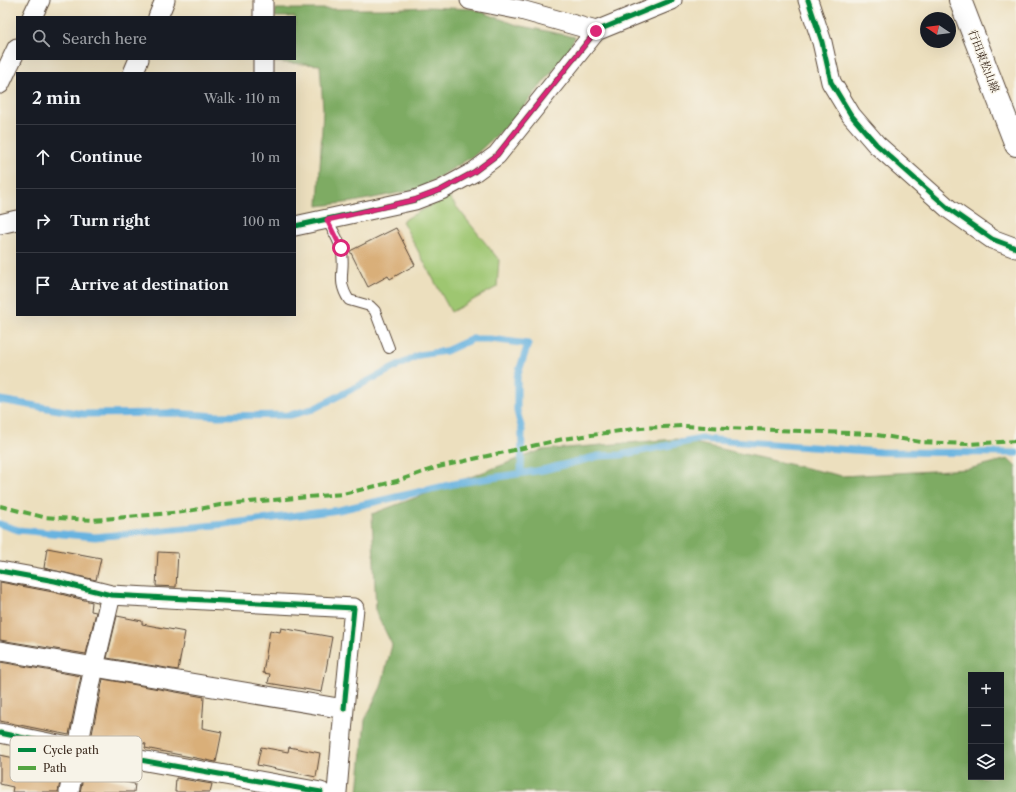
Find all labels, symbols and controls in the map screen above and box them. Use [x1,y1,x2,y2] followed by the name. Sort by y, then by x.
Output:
[920,12,956,48] north arrow
[16,16,296,60] search box
[587,22,605,40] route end
[30,27,52,49] icon: search
[966,28,1002,94] street label: 行田東松山線
[62,29,147,48] text: Search here
[32,88,81,108] text: 2 min
[204,90,280,106] text: Walk · 110 m
[32,146,54,168] icon: ahead
[70,147,142,166] text: Continue
[251,149,280,165] text: 10 m
[32,210,54,232] icon: right
[70,211,150,230] text: Turn right
[242,213,280,229] text: 100 m
[332,239,350,257] route start
[32,274,54,296] icon: arrive
[70,275,229,294] text: Arrive at destination
[968,672,1004,780] map controls
[968,672,1004,708] button: +
[968,708,1004,744] button: −
[10,736,142,782] legend
[43,743,99,757] text: Cycle path
[968,744,1004,780] button: layers
[43,761,67,775] text: Path

